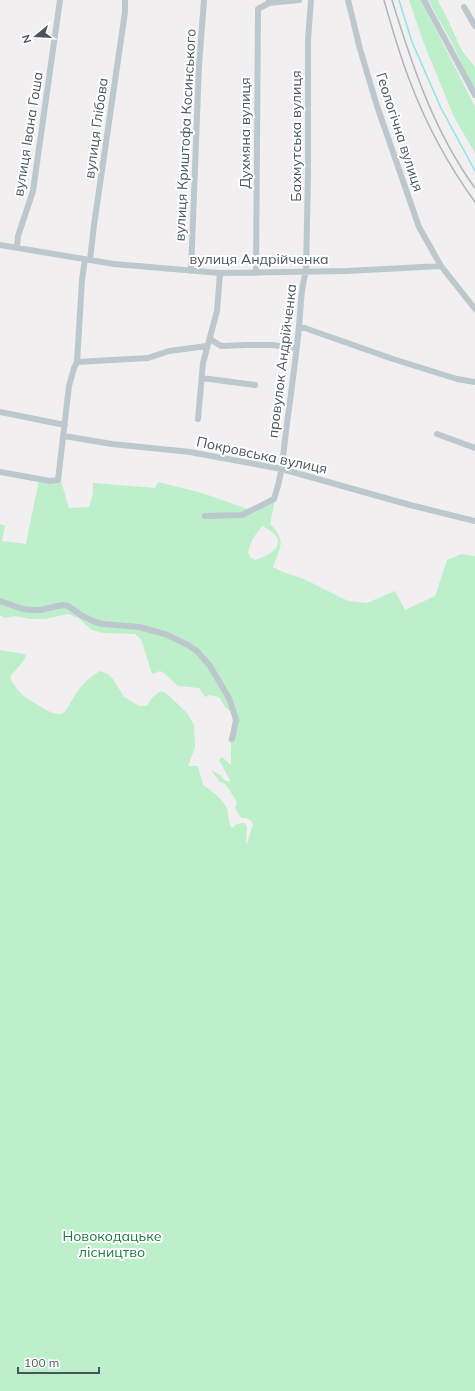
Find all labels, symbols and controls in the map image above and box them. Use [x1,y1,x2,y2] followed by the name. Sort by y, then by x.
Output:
[16,16,56,56] north arrow
[170,28,200,242] street label: вулиця Криштофа Косинського
[19,33,34,45] text: N
[9,70,47,198] street label: вулиця Івана Гоша
[287,70,305,202] street label: Бахмутська вулиця
[372,70,428,194] street label: Геологічна вулиця
[80,76,112,180] street label: вулиця Глібова
[236,77,254,189] street label: Духмяна вулиця
[189,250,329,268] street label: вулиця Андрійченка
[264,283,300,439] street label: провулок Андрійченка
[195,432,329,478] street label: Покровська вулиця
[62,1227,162,1261] park label: Новокодацьке лісництво
[18,1349,99,1375] scale bar
[24,1355,59,1370] text: 100 m

